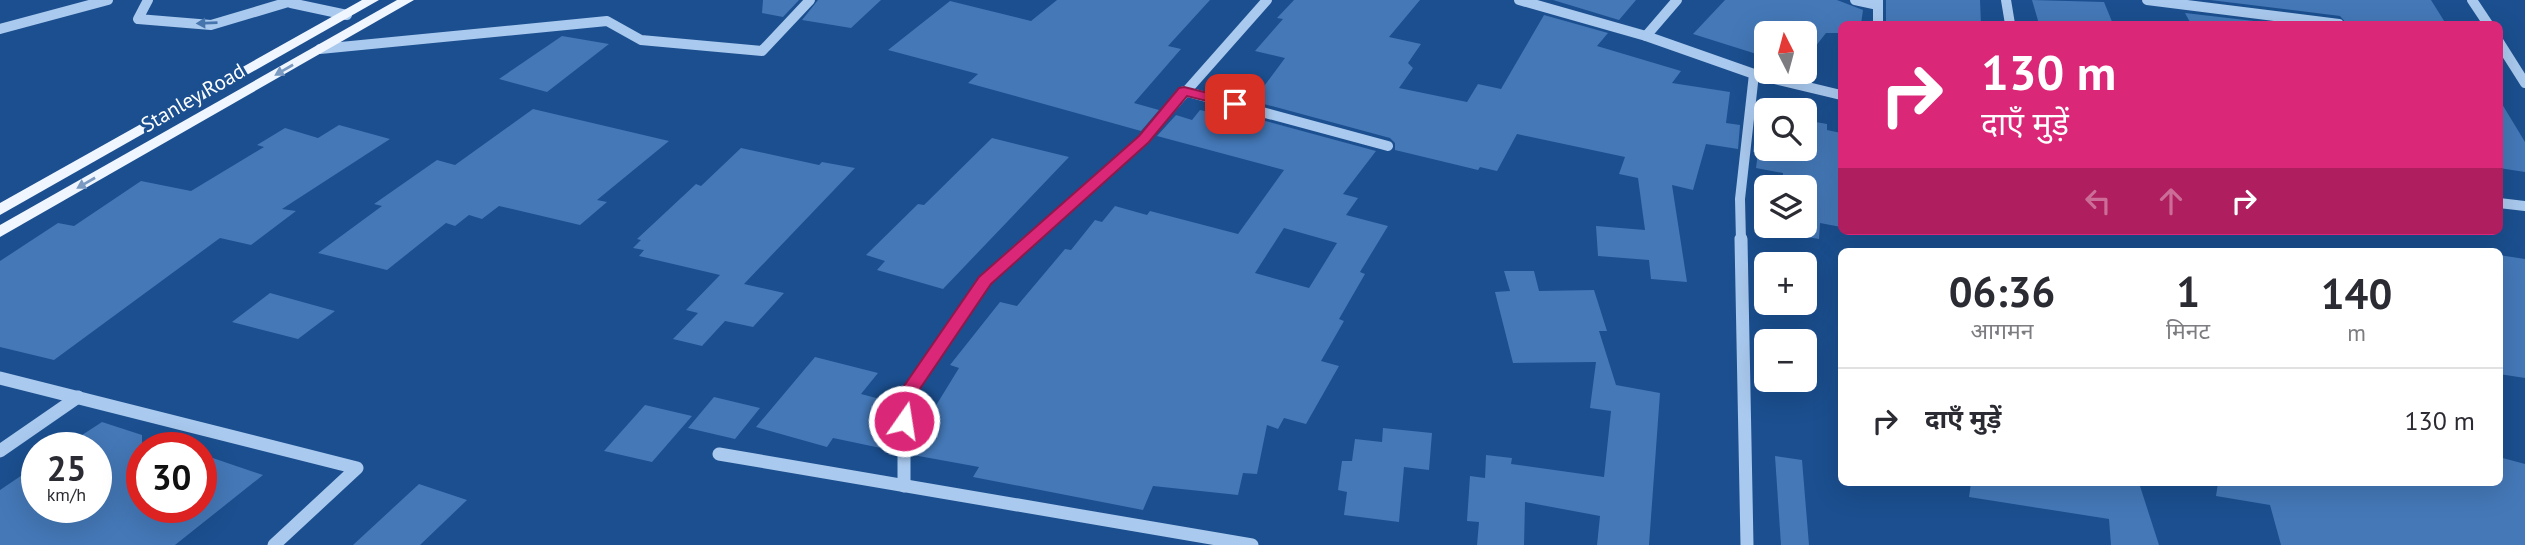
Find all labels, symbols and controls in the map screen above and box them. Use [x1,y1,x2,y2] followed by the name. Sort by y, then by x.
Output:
[196,18,218,29] one-way arrow
[1754,21,1816,84] north arrow
[1754,21,1817,392] map controls
[1981,40,2116,104] text: 130 m
[1866,49,1957,140] icon: right
[136,57,250,138] street label: Stanley Road
[274,64,293,76] one-way arrow
[1205,74,1265,134] pin
[1216,85,1254,123] icon: arrive
[1754,98,1817,161] button: search
[1981,102,2069,144] text: दाएँ मुड़ें
[1754,175,1817,238] button: layers
[77,177,96,189] one-way arrow
[2079,182,2117,220] icon: left
[2152,182,2190,220] icon: ahead
[2225,182,2263,220] icon: right
[1754,252,1817,315] button: +
[1949,264,2055,319] text: 06:36
[2176,264,2200,319] text: 1
[2321,266,2392,321] text: 140
[1971,316,2033,345] text: आगमन
[2166,316,2210,345] text: मिनट
[2347,318,2366,347] text: m
[1754,329,1817,392] button: −
[867,384,941,458] position arrow
[1866,402,1904,440] icon: right
[1925,402,2001,435] text: दाएँ मुड़ें
[2404,404,2475,437] text: 130 m
[126,432,217,523] speed limit sign: 30
[47,445,86,491] text: 25
[47,483,86,506] text: km/h

